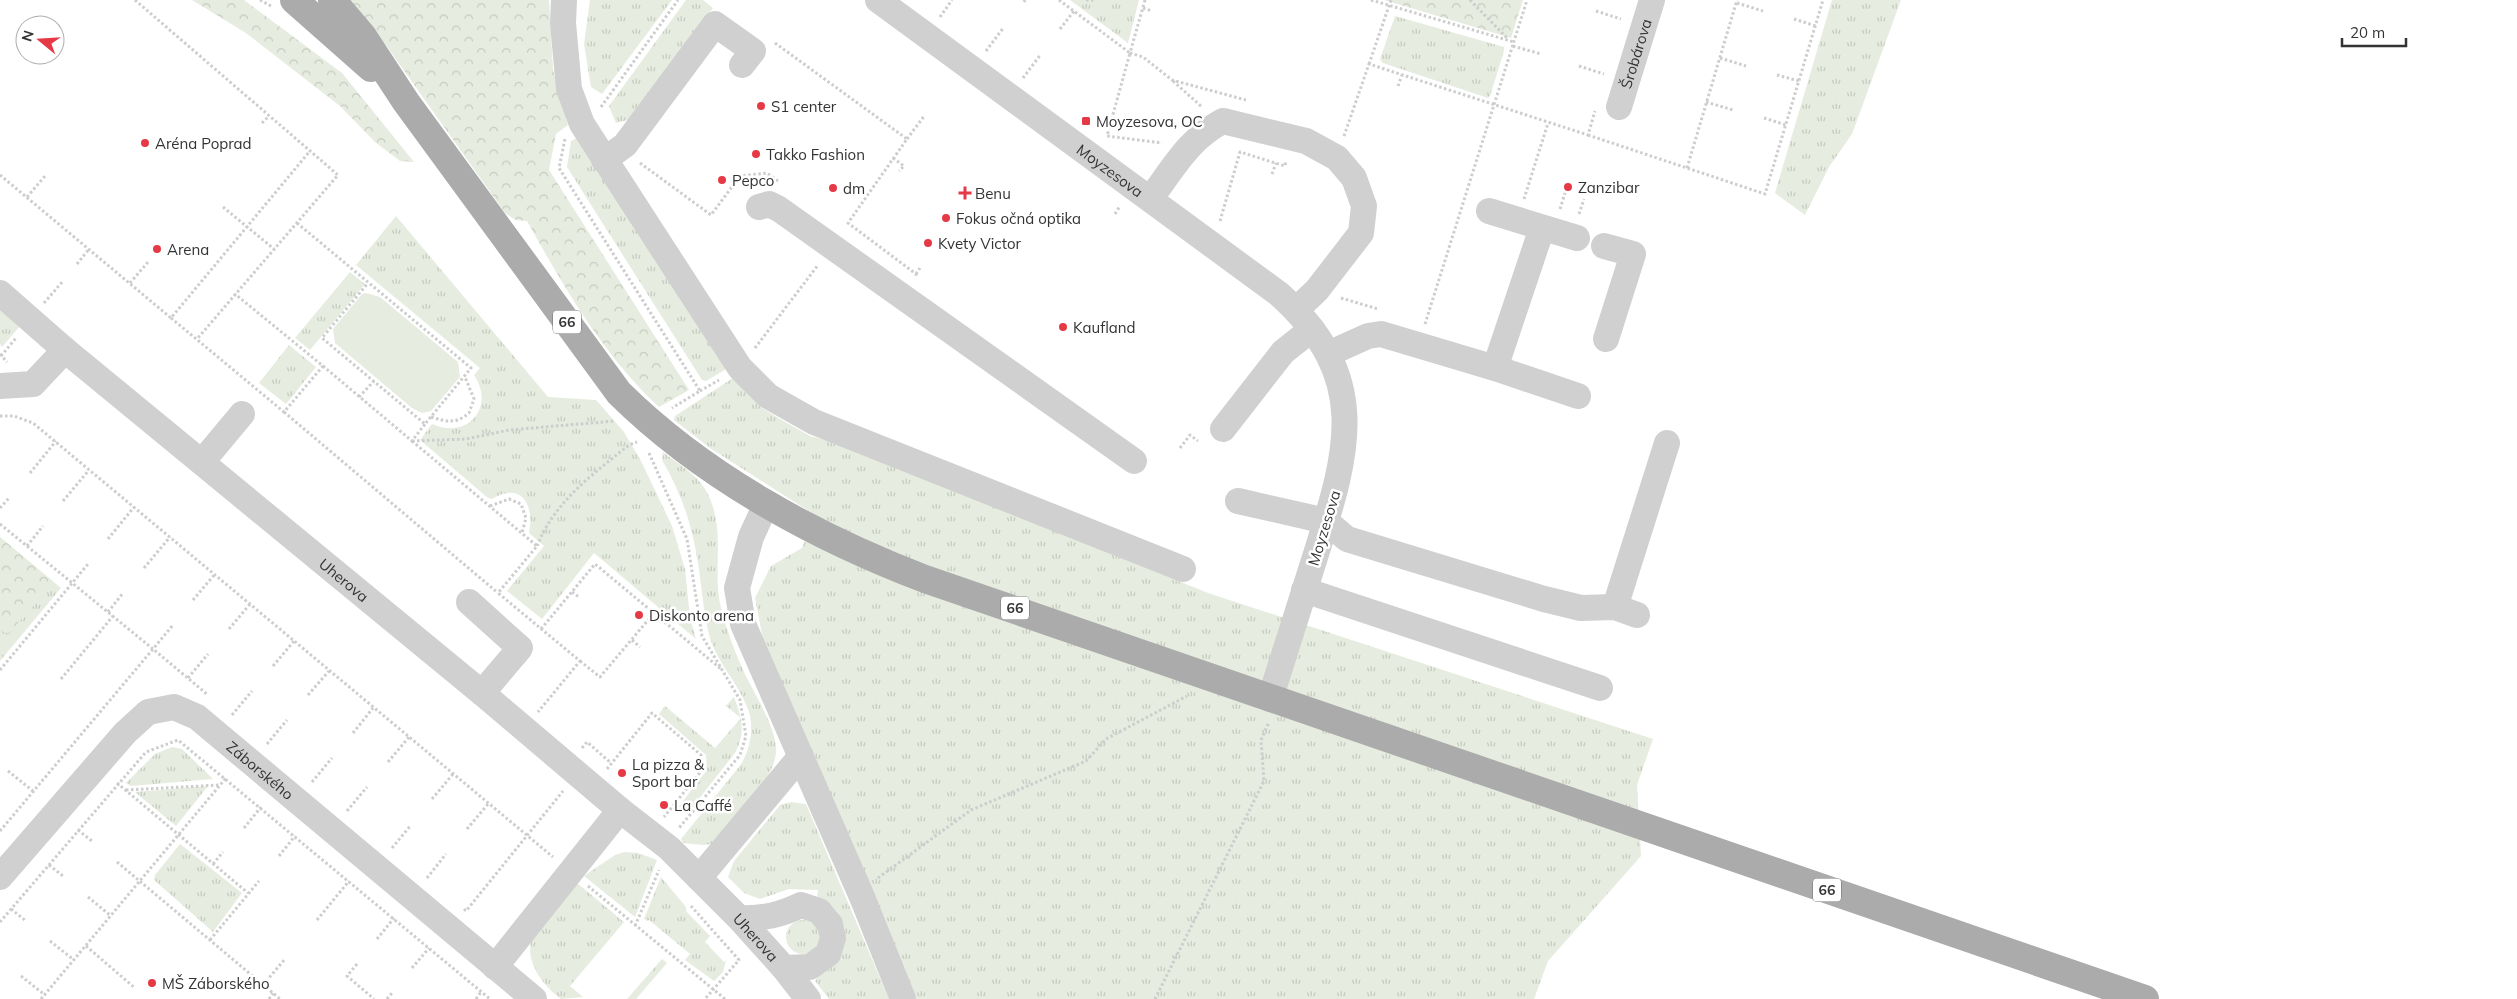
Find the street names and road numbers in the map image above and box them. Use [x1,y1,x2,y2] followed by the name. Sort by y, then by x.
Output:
[1616,16,1655,91] street label: Šrobárova
[1073,140,1147,201] street label: Moyzesova
[553,311,581,334] road number: 66
[1304,488,1344,568] street label: Moyzesova
[316,554,373,606] street label: Uherova
[1001,596,1029,620] road number: 66
[223,737,298,803] street label: Záborského
[1813,878,1841,902] road number: 66
[730,909,783,965] street label: Uherova

